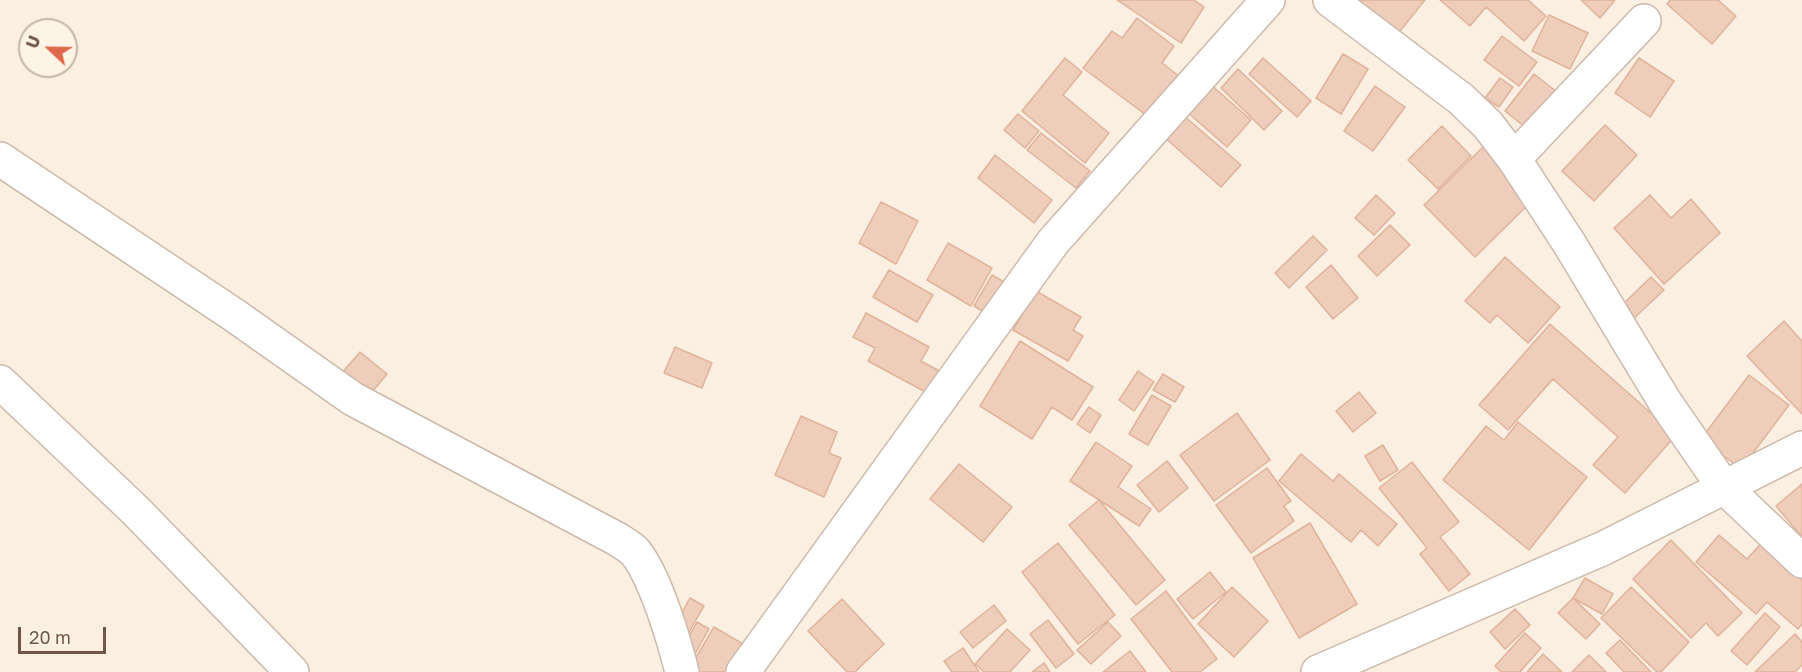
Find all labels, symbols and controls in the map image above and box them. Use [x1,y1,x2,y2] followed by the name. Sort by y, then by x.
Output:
[18,18,78,78] north arrow
[22,33,45,51] text: U
[21,615,110,653] scale bar
[29,626,71,648] text: 20 m

